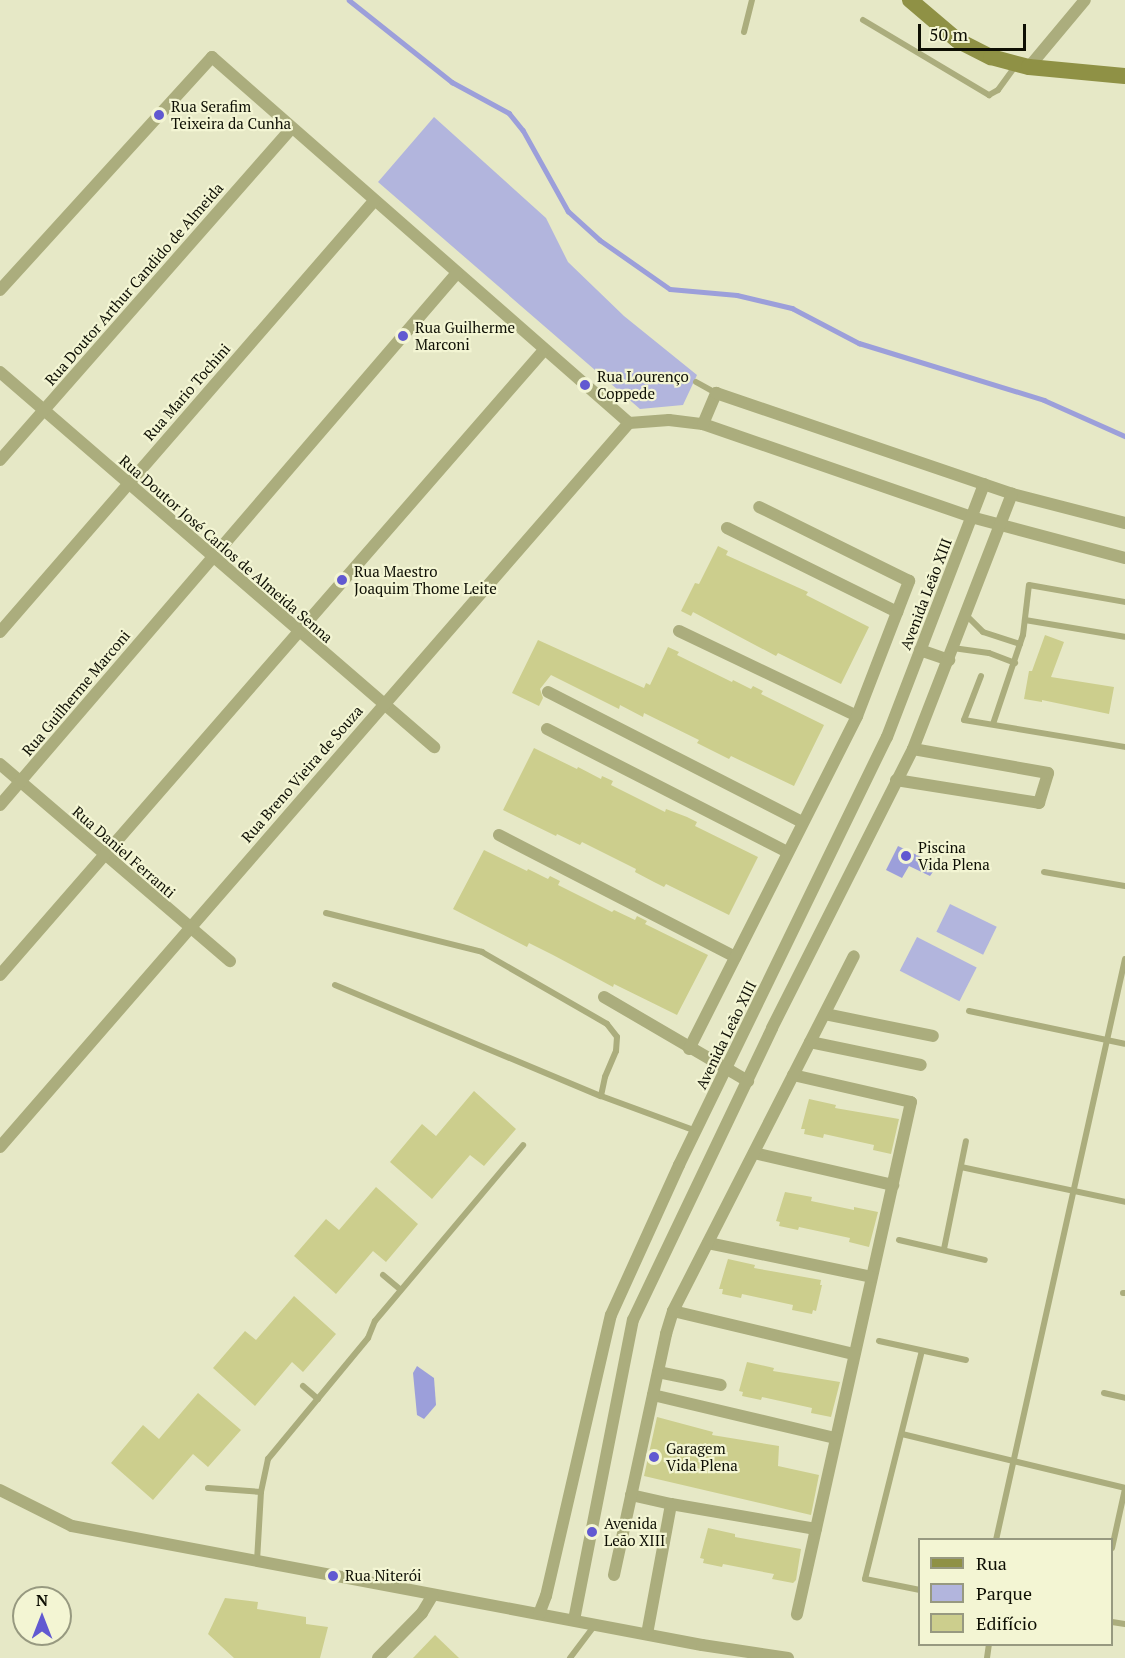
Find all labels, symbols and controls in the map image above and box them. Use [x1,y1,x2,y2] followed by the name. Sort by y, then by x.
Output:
[921,12,1029,50] scale bar
[929,22,968,46] text: 50 m
[171,97,291,132] place label: Rua Serafim Teixeira da Cunha
[152,108,166,122] marker: Rua Serafim Teixeira da Cunha
[41,179,227,389] street label: Rua Doutor Arthur Candido de Almeida
[415,318,515,353] place label: Rua Guilherme Marconi
[396,329,410,343] marker: Rua Guilherme Marconi
[140,340,234,444] street label: Rua Mario Tochini
[597,367,689,402] place label: Rua Lourenço Coppede
[578,378,592,392] marker: Rua Lourenço Coppede
[116,451,336,647] street label: Rua Doutor José Carlos de Almeida Senna
[896,536,956,652] street label: Avenida Leão XIII
[354,562,497,597] place label: Rua Maestro Joaquim Thome Leite
[335,573,349,587] marker: Rua Maestro Joaquim Thome Leite
[18,627,134,759] street label: Rua Guilherme Marconi
[237,702,367,846] street label: Rua Breno Vieira de Souza
[69,802,179,902] street label: Rua Daniel Ferranti
[918,838,990,873] place label: Piscina Vida Plena
[899,849,913,863] marker: Piscina Vida Plena
[692,978,760,1092] street label: Avenida Leão XIII
[666,1439,738,1474] place label: Garagem Vida Plena
[647,1450,661,1464] marker: Garagem Vida Plena
[604,1514,665,1549] place label: Avenida Leão XIII
[585,1525,599,1539] marker: Avenida Leão XIII
[918,1538,1113,1646] legend
[976,1551,1007,1575] text: Rua
[345,1567,422,1585] place label: Rua Niterói
[326,1569,340,1583] marker: Rua Niterói
[976,1581,1032,1605] text: Parque
[12,1586,72,1646] north arrow
[36,1589,48,1611] text: N
[976,1611,1037,1635] text: Edifício

